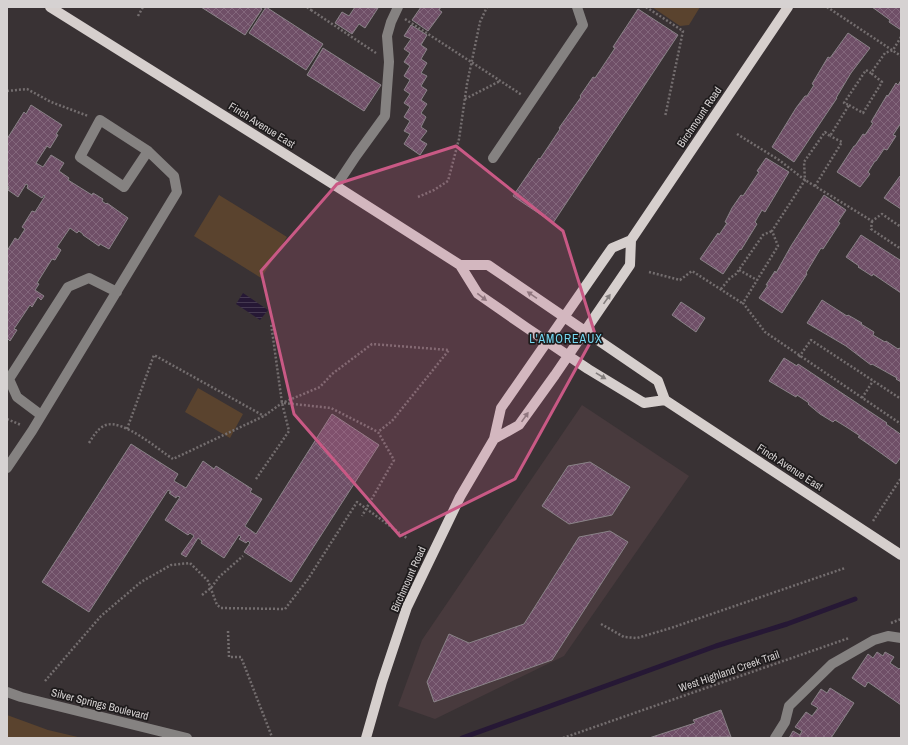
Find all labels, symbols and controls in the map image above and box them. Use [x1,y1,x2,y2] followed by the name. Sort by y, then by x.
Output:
[674,84,724,150] street label: Birchmount Road
[226,99,298,151] street label: Finch Avenue East
[527,291,537,299] one-way arrow
[477,292,488,301] one-way arrow
[603,293,611,304] one-way arrow
[529,331,603,347] district label: L'AMOREAUX
[595,372,606,380] one-way arrow
[521,412,529,422] one-way arrow
[754,441,826,494] street label: Finch Avenue East
[387,544,429,614] street label: Birchmount Road
[677,647,781,695] street label: West Highland Creek Trail
[50,685,150,723] street label: Silver Springs Boulevard

